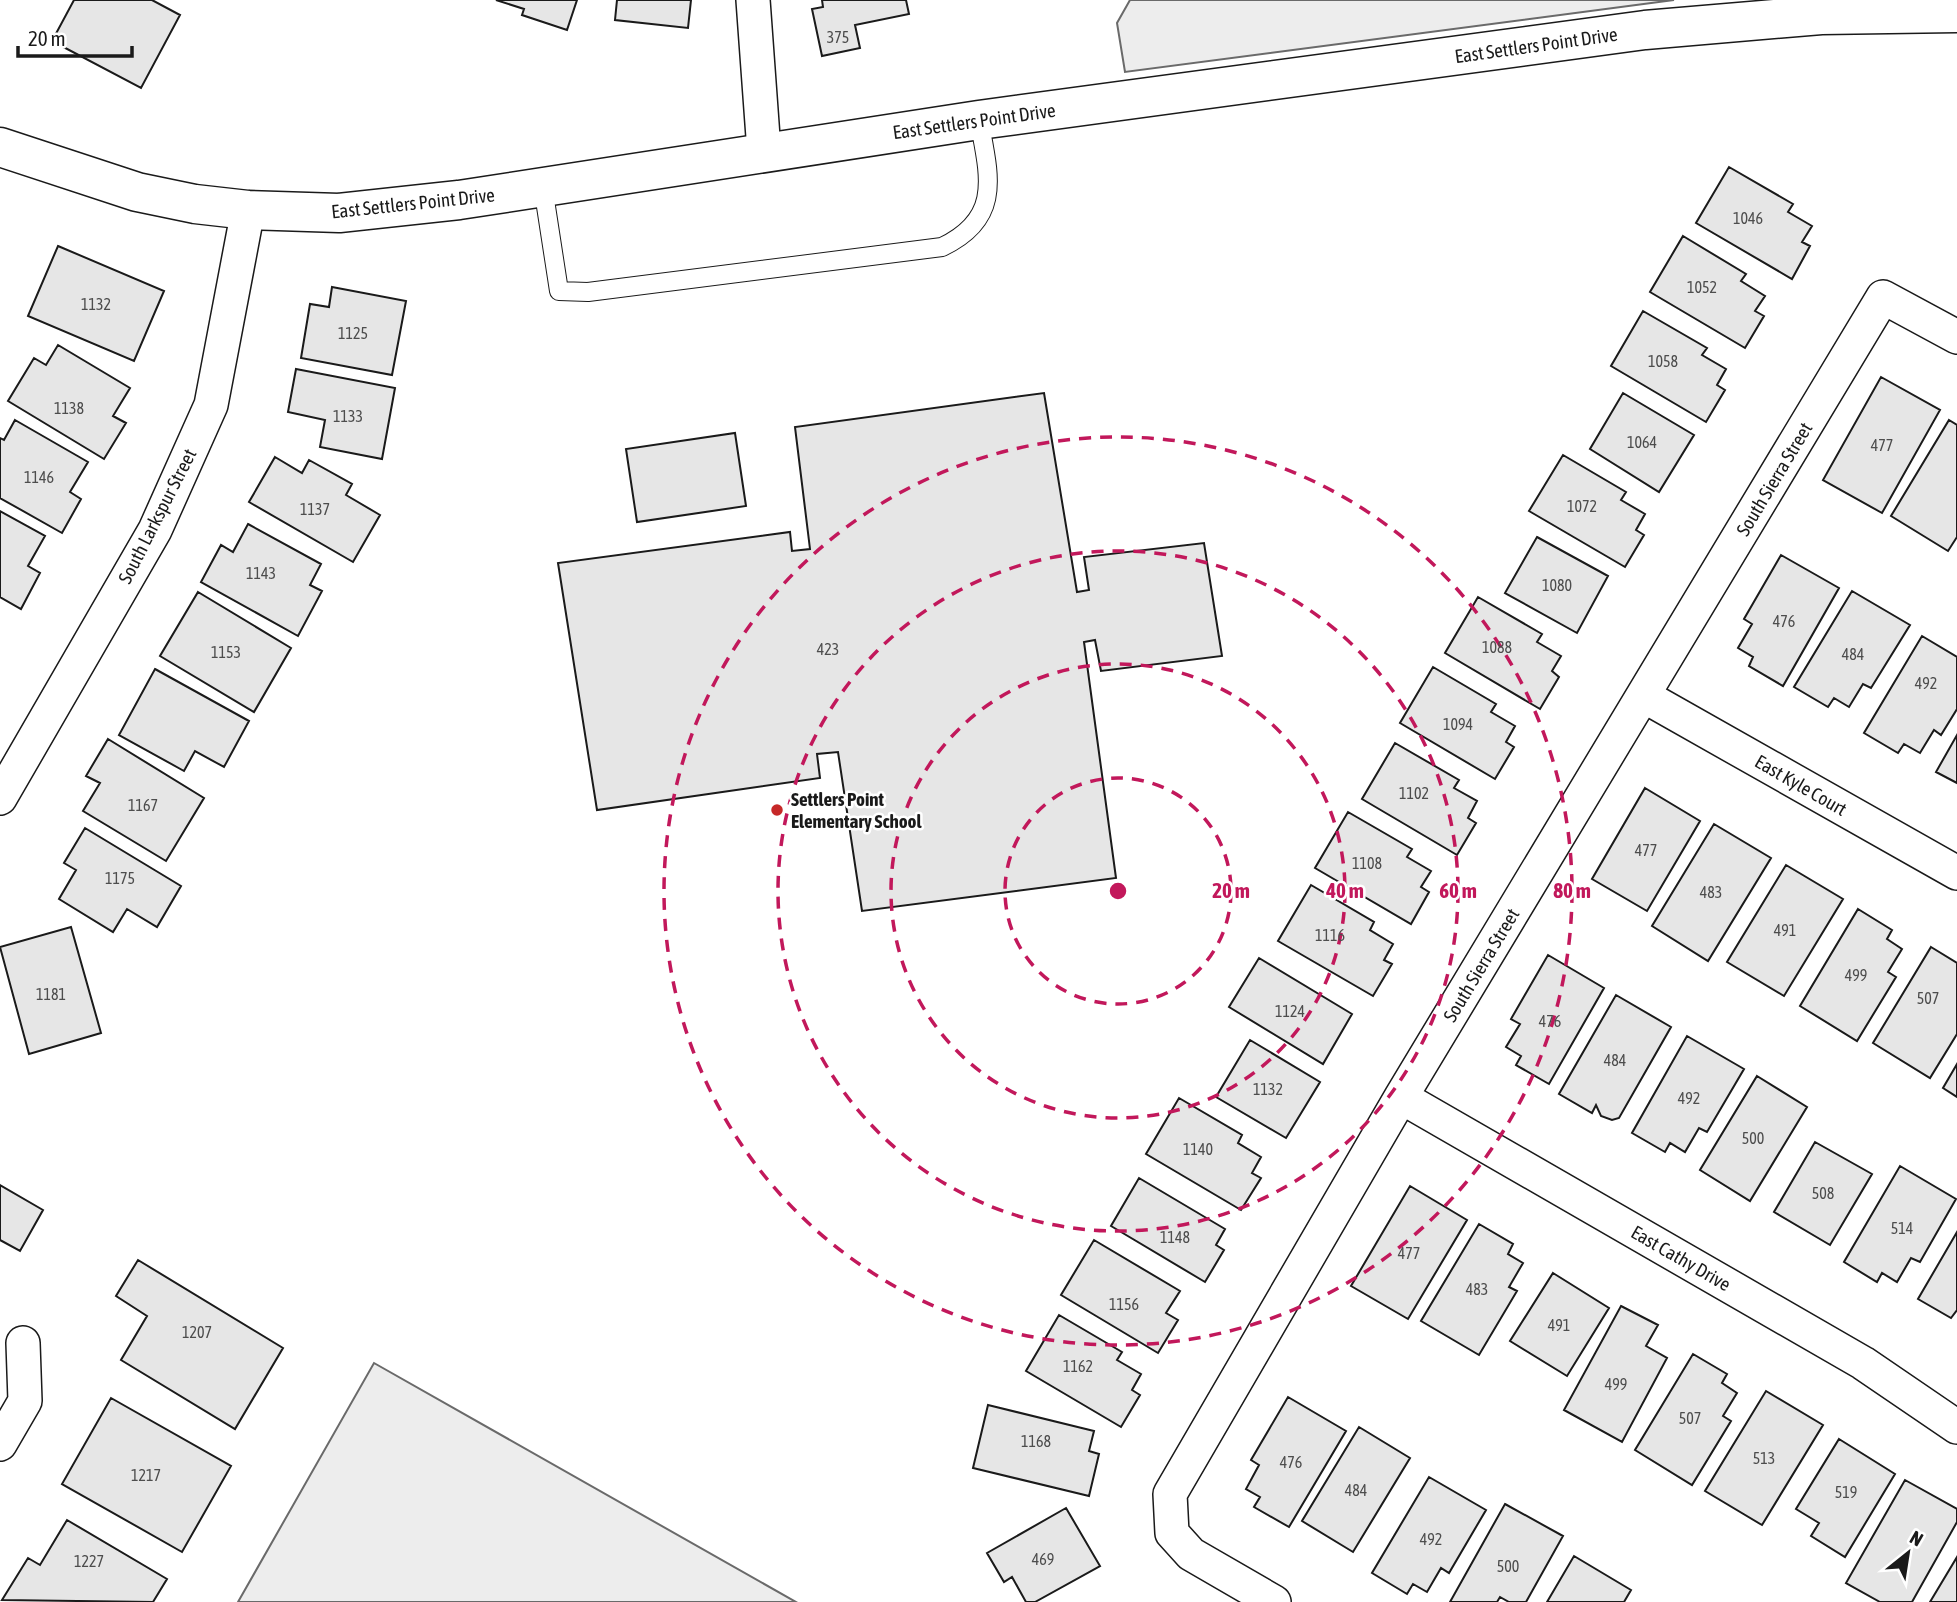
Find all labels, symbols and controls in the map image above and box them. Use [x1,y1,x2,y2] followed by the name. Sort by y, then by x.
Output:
[18,14,131,58] scale bar
[1453,23,1619,67] street label: East Settlers Point Drive
[28,26,66,50] text: 20 m
[827,28,849,46] house number: 375
[891,99,1057,143] street label: East Settlers Point Drive
[330,183,496,223] street label: East Settlers Point Drive
[1733,209,1763,227] house number: 1046
[1687,278,1717,296] house number: 1052
[81,295,111,313] house number: 1132
[338,324,368,342] house number: 1125
[1648,352,1678,370] house number: 1058
[54,399,84,417] house number: 1138
[333,407,363,425] house number: 1133
[1732,418,1816,540] street label: South Sierra Street
[1627,433,1657,451] house number: 1064
[1871,436,1893,454] house number: 477
[114,445,200,587] street label: South Larkspur Street
[24,468,54,486] house number: 1146
[1567,497,1597,515] house number: 1072
[300,500,330,518] house number: 1137
[246,564,276,582] house number: 1143
[1542,576,1572,594] house number: 1080
[1773,612,1795,630] house number: 476
[1482,638,1512,656] house number: 1088
[817,640,839,658] house number: 423
[211,643,241,661] house number: 1153
[1842,645,1864,663] house number: 484
[1915,674,1937,692] house number: 492
[1443,715,1473,733] house number: 1094
[1751,750,1851,820] street label: East Kyle Court
[1399,784,1429,802] house number: 1102
[791,788,923,832] place label: Settlers Point Elementary School
[128,796,158,814] house number: 1167
[769,802,785,818] marker: Settlers Point Elementary School
[1635,841,1657,859] house number: 477
[1352,854,1382,872] house number: 1108
[105,869,135,887] house number: 1175
[1212,878,1250,902] text: 20 m
[1325,878,1364,902] text: 40 m
[1439,878,1477,902] text: 60 m
[1553,878,1591,902] text: 80 m
[1106,879,1130,903] centre of rings
[1700,883,1722,901] house number: 483
[1439,904,1523,1026] street label: South Sierra Street
[1774,921,1796,939] house number: 491
[1315,926,1345,944] house number: 1116
[1845,966,1867,984] house number: 499
[36,985,66,1003] house number: 1181
[1917,989,1939,1007] house number: 507
[1275,1002,1305,1020] house number: 1124
[1539,1012,1561,1030] house number: 476
[1604,1051,1626,1069] house number: 484
[1253,1080,1283,1098] house number: 1132
[1678,1089,1700,1107] house number: 492
[1742,1129,1764,1147] house number: 500
[1183,1140,1213,1158] house number: 1140
[1812,1184,1834,1202] house number: 508
[1891,1219,1913,1237] house number: 514
[1627,1221,1735,1295] street label: East Cathy Drive
[1160,1228,1190,1246] house number: 1148
[1398,1244,1420,1262] house number: 477
[1466,1280,1488,1298] house number: 483
[1109,1295,1139,1313] house number: 1156
[1548,1316,1570,1334] house number: 491
[182,1323,212,1341] house number: 1207
[1063,1357,1093,1375] house number: 1162
[1605,1375,1627,1393] house number: 499
[1679,1409,1701,1427] house number: 507
[1021,1432,1051,1450] house number: 1168
[1753,1449,1775,1467] house number: 513
[1280,1453,1302,1471] house number: 476
[131,1466,161,1484] house number: 1217
[1345,1481,1367,1499] house number: 484
[1835,1483,1857,1501] house number: 519
[1873,1518,1943,1588] north arrow
[1906,1526,1927,1551] text: N
[1420,1530,1442,1548] house number: 492
[1032,1550,1054,1568] house number: 469
[74,1552,104,1570] house number: 1227
[1497,1557,1519,1575] house number: 500

